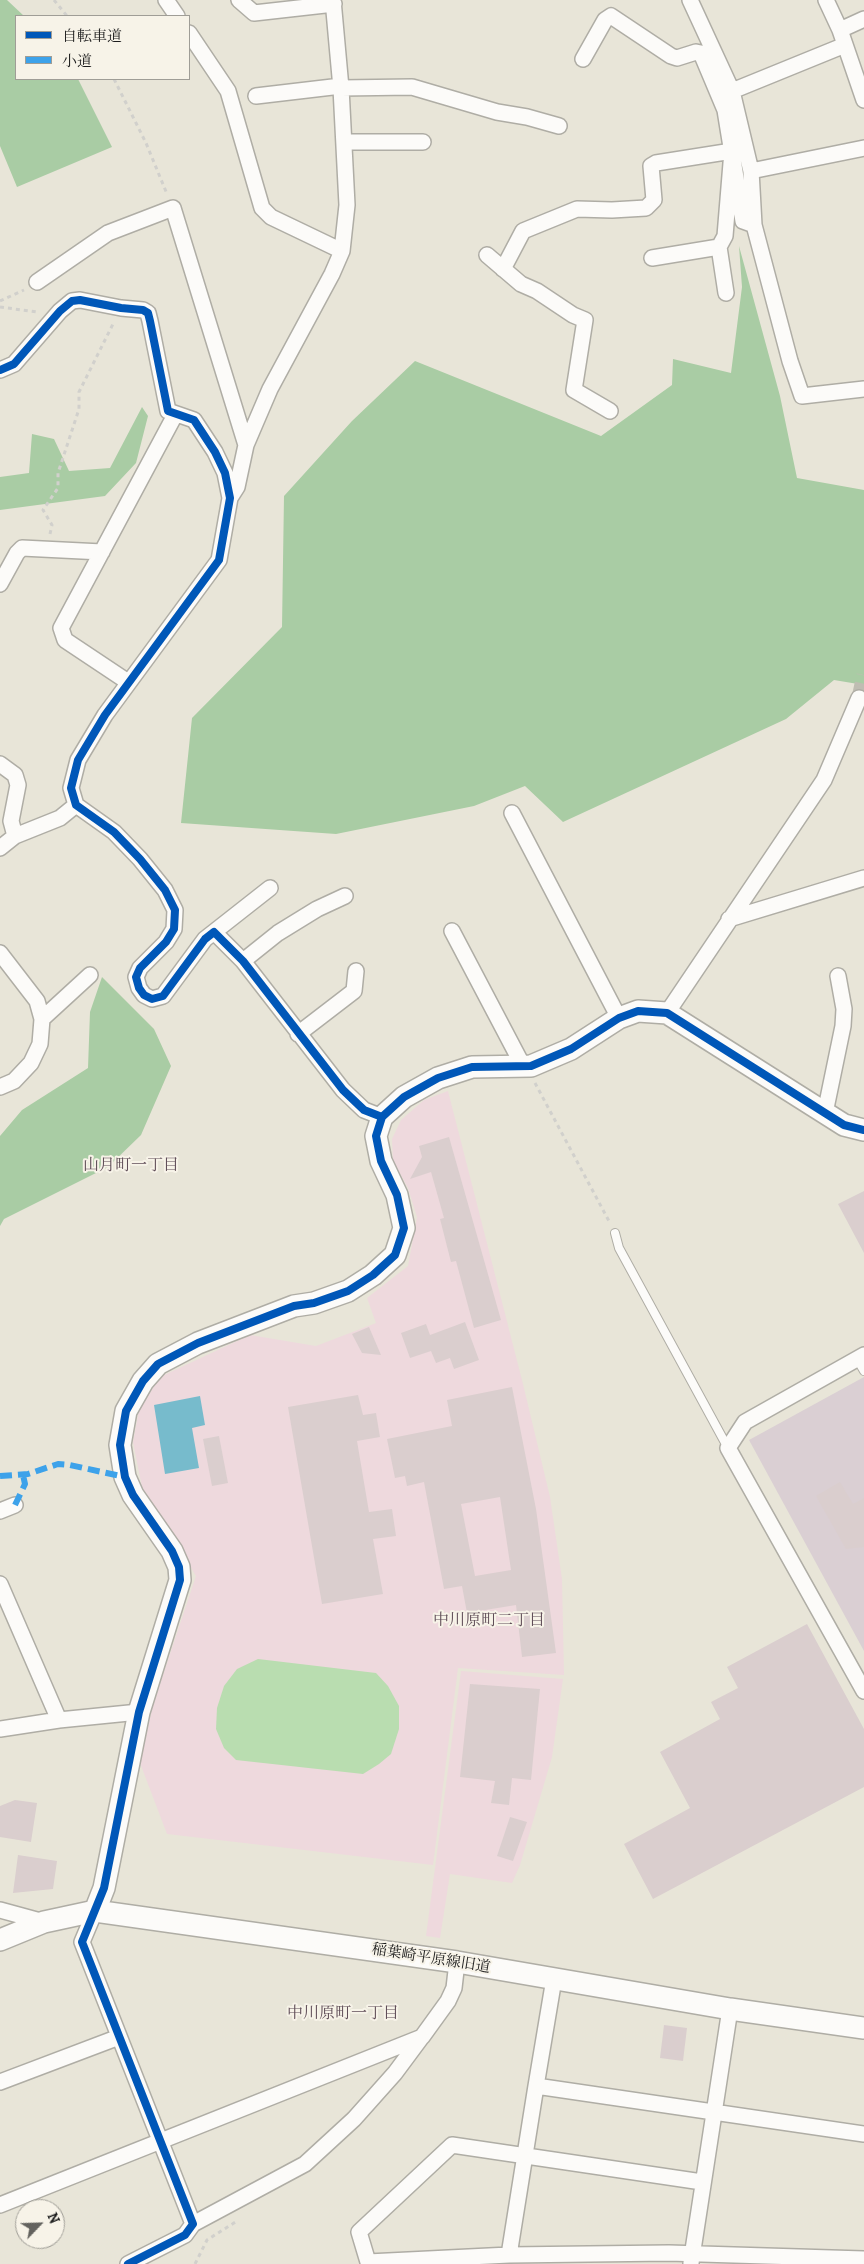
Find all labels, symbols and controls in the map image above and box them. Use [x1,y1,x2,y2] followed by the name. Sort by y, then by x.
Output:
[15,15,190,80] legend
[62,26,122,46] text: 自転車道
[62,51,92,71] text: 小道
[83,1156,179,1176] district label: 山月町一丁目
[433,1611,545,1631] district label: 中川原町二丁目
[370,1941,492,1977] street label: 稲葉崎平原線旧道
[287,2004,399,2024] district label: 中川原町一丁目
[15,2199,65,2249] north arrow
[42,2210,64,2227] text: N

